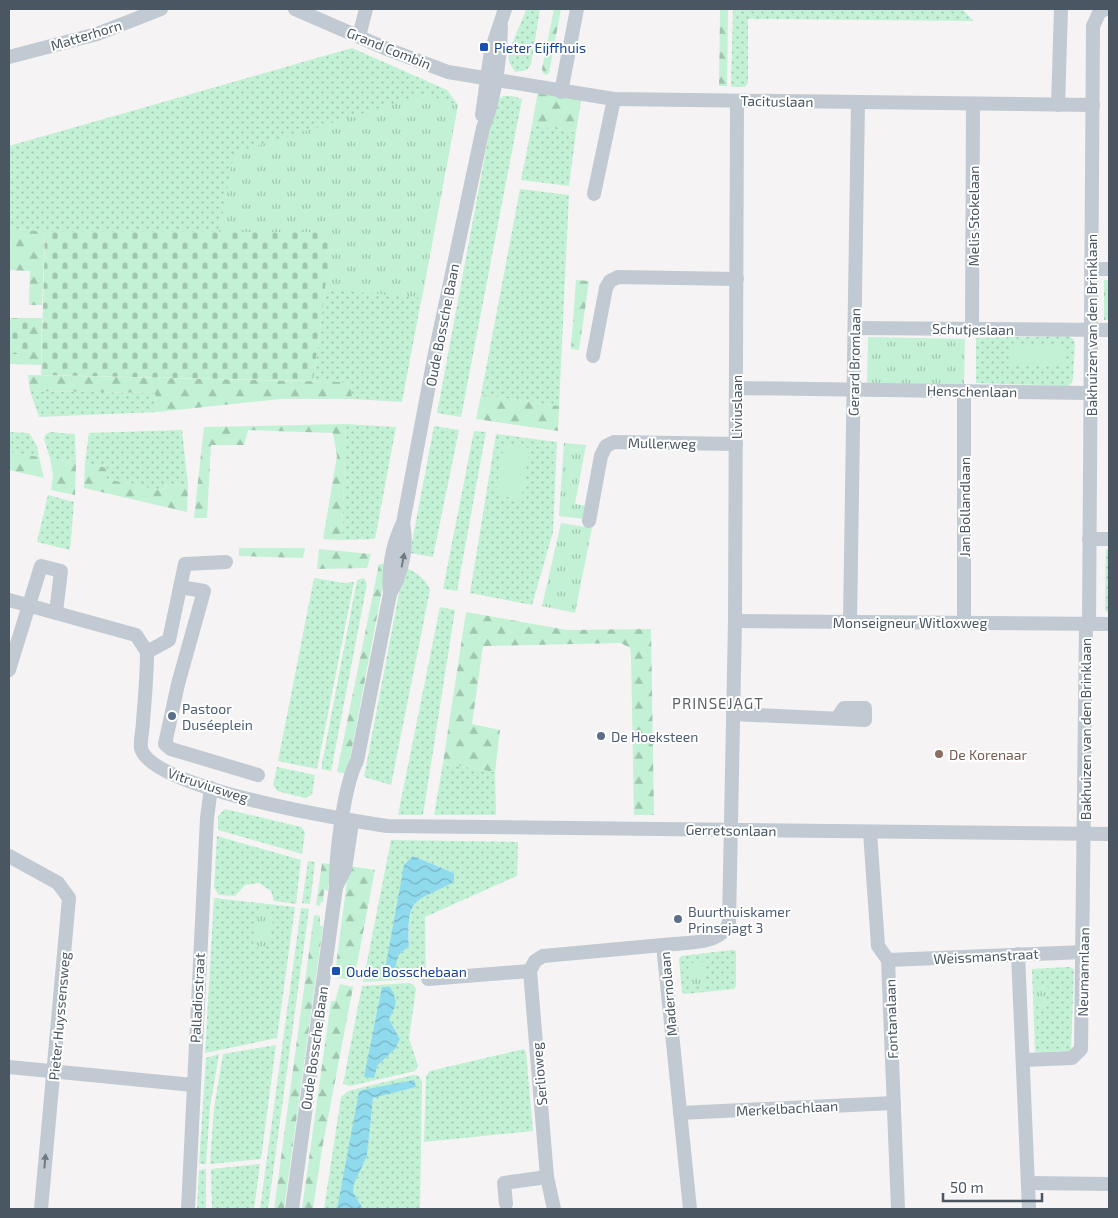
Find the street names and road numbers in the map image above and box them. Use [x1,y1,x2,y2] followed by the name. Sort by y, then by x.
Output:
[48,16,124,54] street label: Matterhorn
[344,23,434,73] street label: Grand Combin
[740,92,814,110] street label: Tacituslaan
[965,166,982,266] street label: Melis Stokelaan
[1083,234,1100,416] street label: Bakhuizen van den Brinklaan
[422,262,462,388] street label: Oude Bossche Baan
[845,308,863,416] street label: Gerard Bromlaan
[932,320,1014,338] street label: Schutjeslaan
[728,375,745,439] street label: Liviuslaan
[927,382,1017,400] street label: Henschenlaan
[628,434,697,452] street label: Mullerweg
[956,457,973,557] street label: Jan Bollandlaan
[833,614,987,631] street label: Monseigneur Witloxweg
[1077,638,1094,820] street label: Bakhuizen van den Brinklaan
[166,764,251,806] street label: Vitruviusweg
[685,821,777,839] street label: Gerretsonlaan
[1074,927,1092,1017] street label: Neumannlaan
[933,945,1039,967] street label: Weissmanstraat
[45,951,73,1081] street label: Pieter Huyssensweg
[656,951,680,1037] street label: Madernolaan
[186,953,208,1043] street label: Palladiostraat
[881,979,901,1059] street label: Fontanalaan
[297,985,331,1111] street label: Oude Bossche Baan
[528,1042,550,1106] street label: Serlioweg
[735,1097,839,1119] street label: Merkelbachlaan

